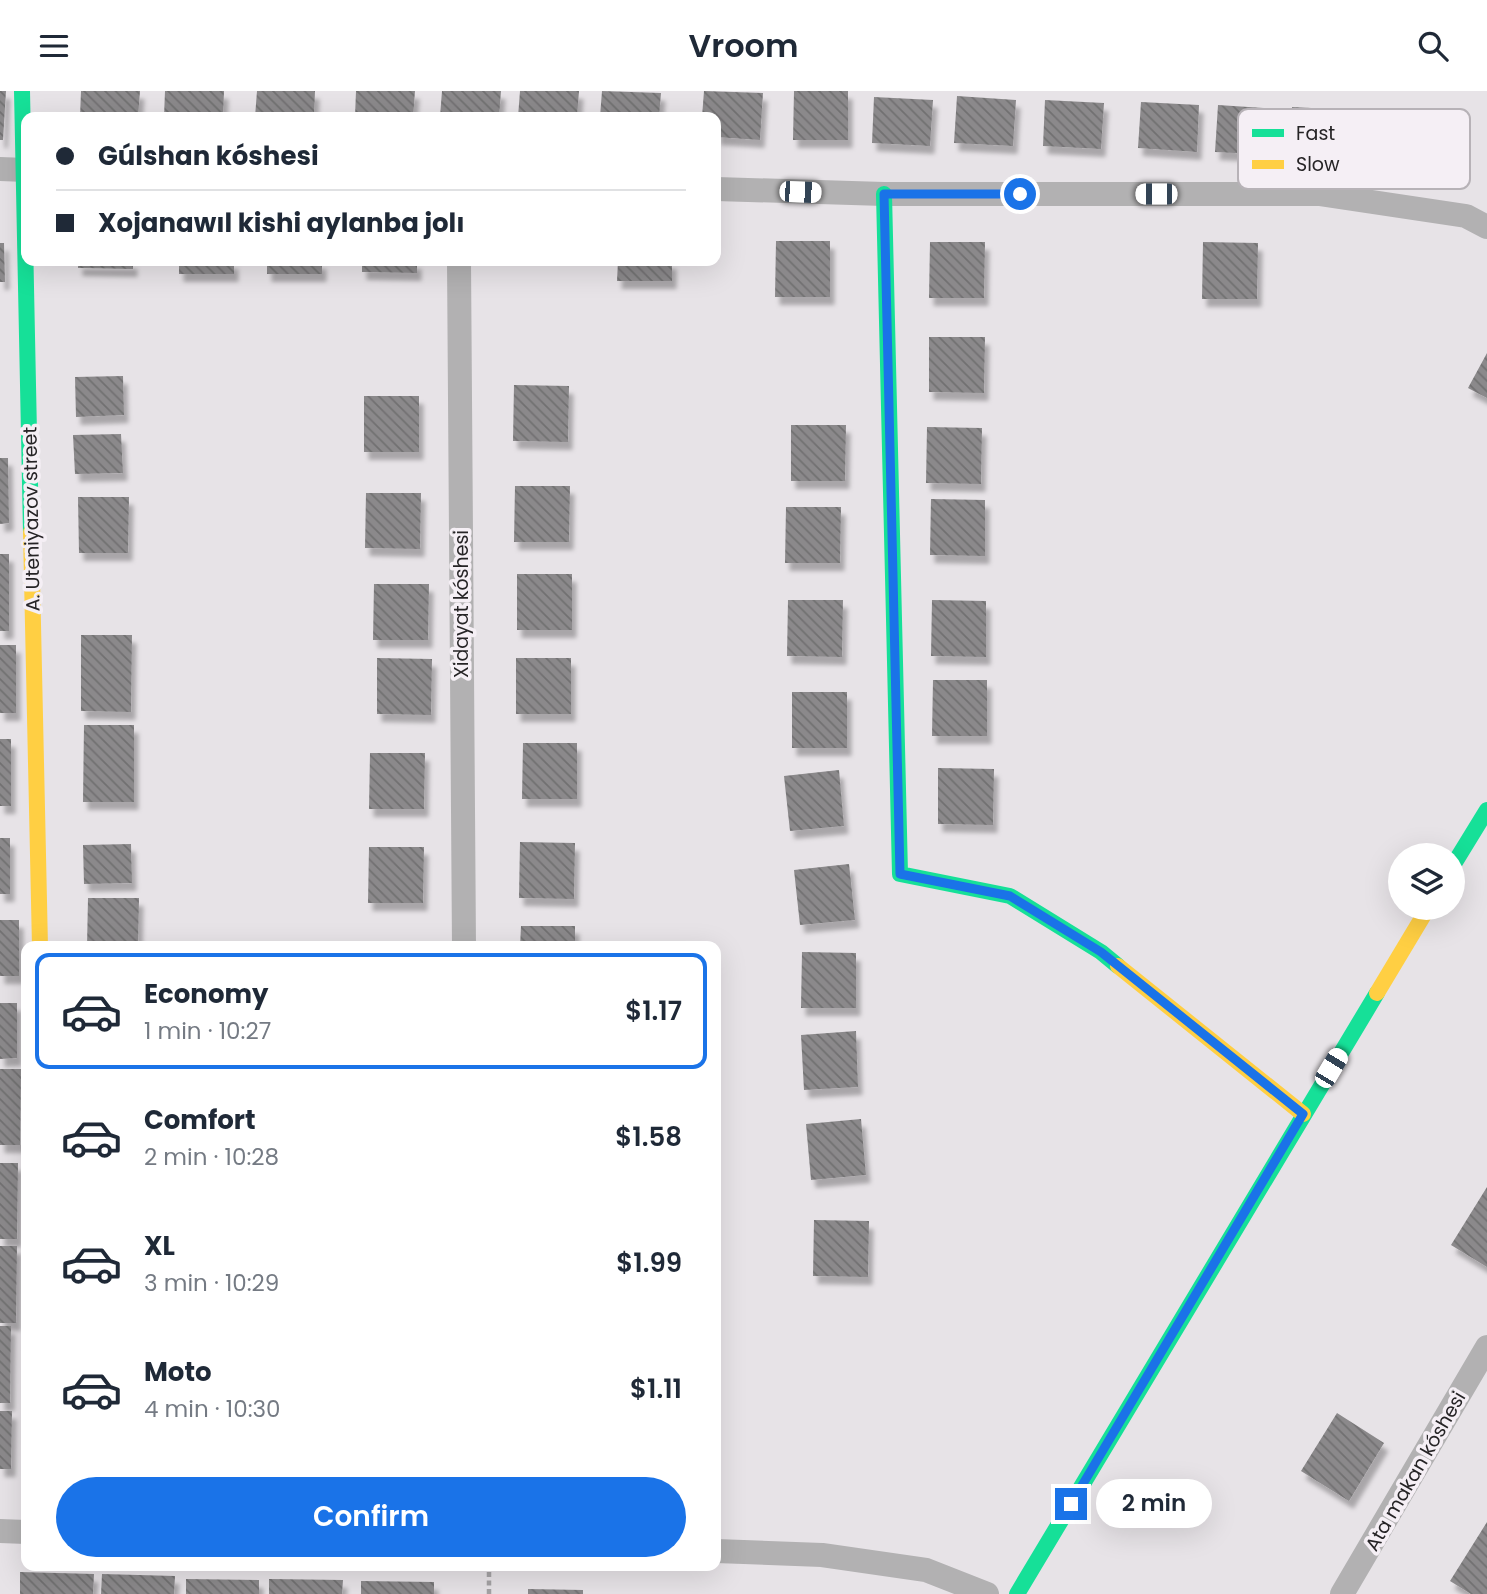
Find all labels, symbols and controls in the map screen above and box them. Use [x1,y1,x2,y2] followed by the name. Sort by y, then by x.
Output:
[688,23,799,68] text: Vroom
[35,27,73,65] icon: menu
[1414,27,1452,65] icon: search
[1238,109,1470,189] legend
[1296,120,1335,147] text: Fast
[98,138,319,174] text: Gúlshan kóshesi
[1296,151,1340,178] text: Slow
[1004,178,1036,210] route start
[779,181,822,203] car
[1136,184,1178,205] car
[98,205,465,241] text: Xojanawıl kishi aylanba jolı
[16,426,47,612] street label: A. Uteniyazov street
[448,530,475,678] street label: Xidayat kóshesi
[1388,843,1465,920] map controls
[1388,843,1465,920] button: layers
[144,976,268,1012] text: Economy
[60,980,123,1043] icon: car
[625,993,682,1029] text: $1.17
[144,1015,271,1047] text: 1 min · 10:27
[1312,1045,1351,1091] car
[144,1102,256,1138] text: Comfort
[60,1106,123,1169] icon: car
[615,1119,682,1155] text: $1.58
[144,1141,279,1173] text: 2 min · 10:28
[144,1228,175,1264] text: XL
[60,1232,123,1295] icon: car
[616,1245,682,1281] text: $1.99
[144,1267,279,1299] text: 3 min · 10:29
[144,1354,212,1390] text: Moto
[60,1358,123,1421] icon: car
[630,1371,682,1407] text: $1.11
[1359,1386,1472,1556] street label: Ata makan kóshesi
[144,1393,281,1425] text: 4 min · 10:30
[56,1477,686,1557] button: Confirm
[1096,1479,1211,1529] callout: 2 min
[1122,1487,1186,1519] text: 2 min
[1055,1488,1087,1520] route end

